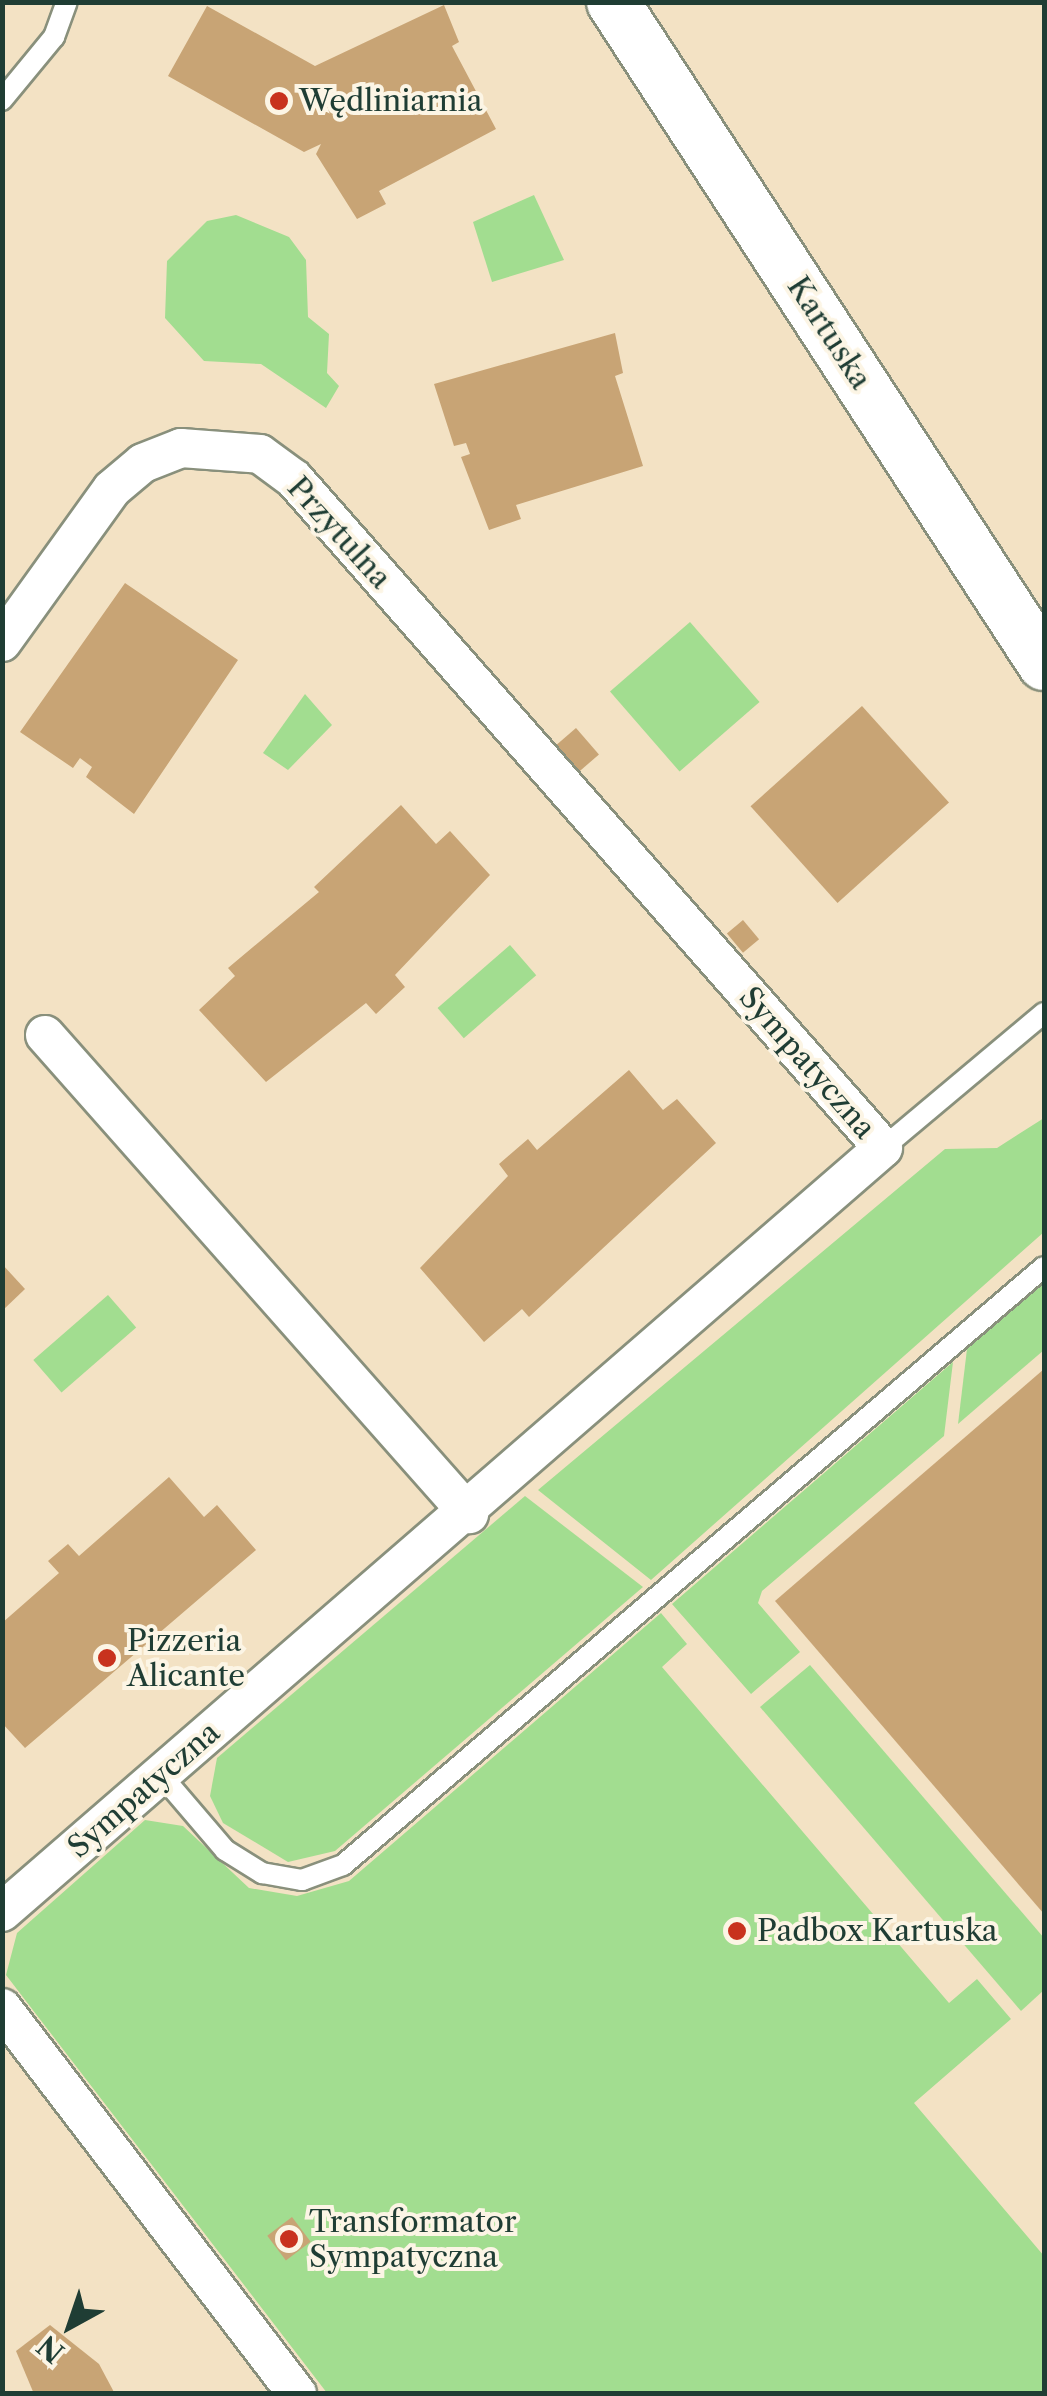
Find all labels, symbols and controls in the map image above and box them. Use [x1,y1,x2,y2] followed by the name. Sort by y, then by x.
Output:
[299,83,483,119] place label: Wędliniarnia
[268,90,290,112] marker: Wędliniarnia
[779,270,879,396] street label: Kartuska
[280,470,398,596] street label: Przytulna
[731,980,883,1146] street label: Sympatyczna
[127,1623,245,1694] place label: Pizzeria Alicante
[96,1647,118,1669] marker: Pizzeria Alicante
[61,1714,227,1866] street label: Sympatyczna
[757,1913,998,1949] place label: Padbox Kartuska
[726,1920,748,1942] marker: Padbox Kartuska
[309,2204,517,2274] place label: Transformator Sympatyczna
[278,2228,300,2250] marker: Transformator Sympatyczna
[20,2276,120,2376] north arrow
[30,2328,71,2370] text: N

